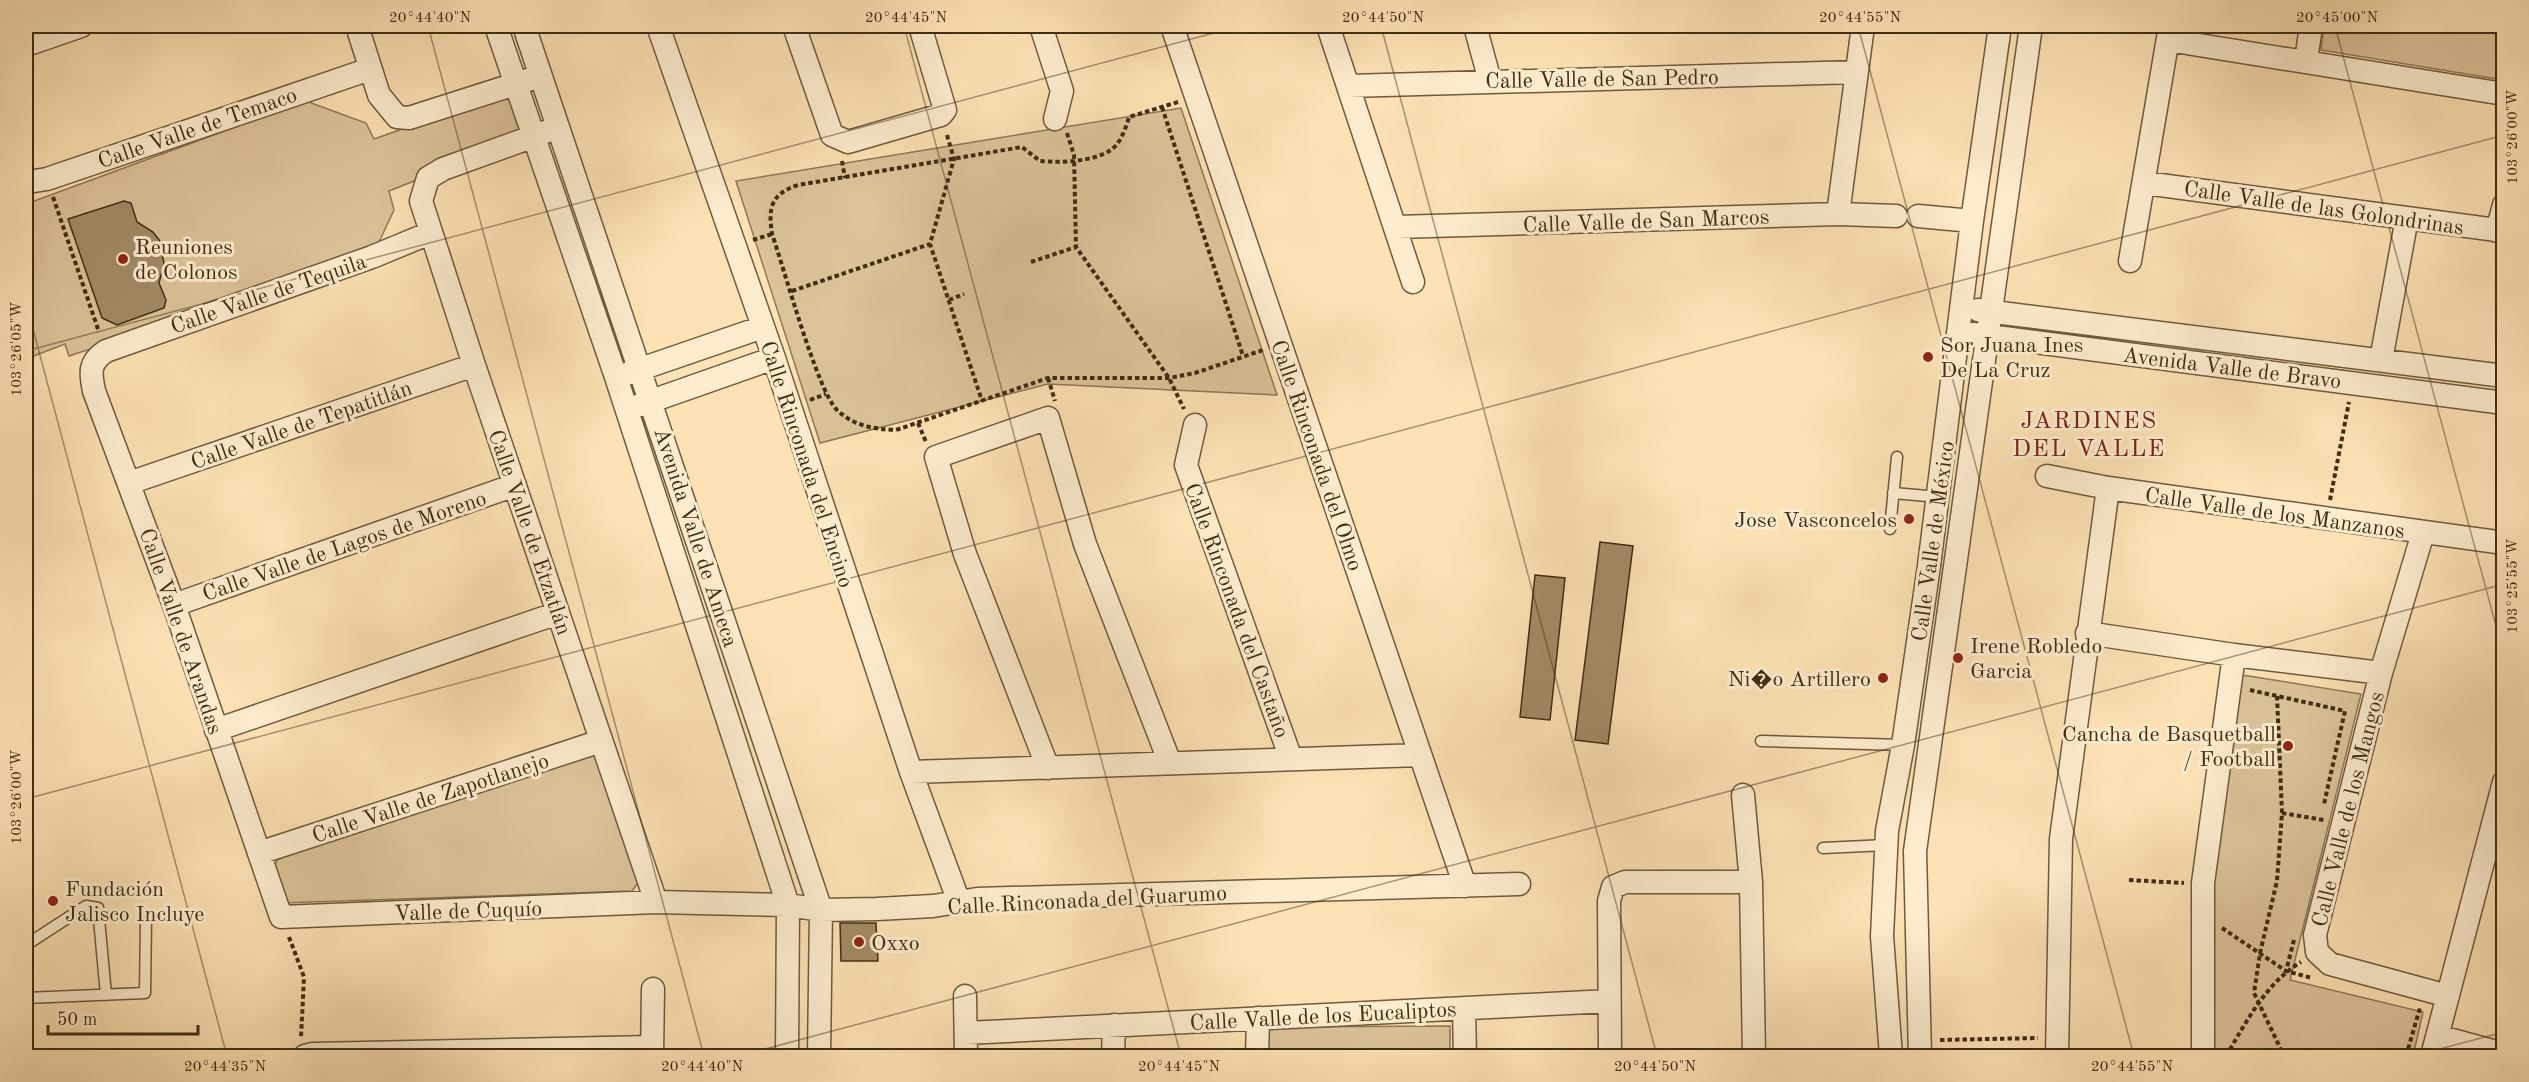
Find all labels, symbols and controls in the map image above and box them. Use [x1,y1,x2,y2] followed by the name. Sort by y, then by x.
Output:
[389,11,471,26] text: 20°44'40"N
[865,11,947,26] text: 20°44'45"N
[1342,11,1424,26] text: 20°44'50"N
[1819,11,1901,26] text: 20°44'55"N
[2296,11,2378,26] text: 20°45'00"N
[1485,67,1719,93] street label: Calle Valle de San Pedro
[95,84,300,173] street label: Calle Valle de Temaco
[2506,89,2521,185] text: 103°26'00"W
[2182,178,2465,240] street label: Calle Valle de las Golondrinas
[1522,207,1770,237] street label: Calle Valle de San Marcos
[135,237,238,284] place label: Reuniones de Colonos
[168,251,370,339] street label: Calle Valle de Tequila
[116,252,130,266] marker: Reuniones de Colonos
[10,301,25,397] text: 103°26'05"W
[1940,335,2083,382] place label: Sor Juana Ines De La Cruz
[1266,337,1366,574] street label: Calle Rinconada del Olmo
[756,338,856,591] street label: Calle Rinconada del Encino
[2121,345,2342,393] street label: Avenida Valle de Bravo
[1921,350,1935,364] marker: Sor Juana Ines De La Cruz
[188,378,415,474] street label: Calle Valle de Tepatitlán
[2012,410,2166,462] district label: JARDINES DEL VALLE
[649,425,741,650] street label: Avenida Valle de Ameca
[484,427,575,638] street label: Calle Valle de Etzatlán
[1909,440,1959,643] street label: Calle Valle de México
[1180,480,1293,741] street label: Calle Rinconada del Castaño
[2143,485,2406,543] street label: Calle Valle de los Manzanos
[200,488,490,606] street label: Calle Valle de Lagos de Moreno
[1734,510,1897,532] place label: Jose Vasconcelos
[1902,512,1916,526] marker: Jose Vasconcelos
[135,526,226,737] street label: Calle Valle de Arandas
[2506,538,2521,634] text: 103°25'55"W
[1970,636,2102,683] place label: Irene Robledo Garcia
[1951,651,1965,665] marker: Irene Robledo Garcia
[1728,669,1871,691] place label: Ni�o Artillero
[1876,671,1890,685] marker: Ni�o Artillero
[2309,689,2389,929] street label: Calle Valle de los Mangos
[2062,724,2276,771] place label: Cancha de Basquetball / Football
[2281,739,2295,753] marker: Cancha de Basquetball / Football
[10,749,25,845] text: 103°26'00"W
[309,750,552,848] street label: Calle Valle de Zapotlanejo
[65,879,204,926] place label: Fundación Jalisco Incluye
[947,883,1228,919] street label: Calle Rinconada del Guarumo
[46,894,60,908] marker: Fundación Jalisco Incluye
[394,898,542,926] street label: Valle de Cuquío
[871,933,920,955] place label: Oxxo
[852,935,866,949] marker: Oxxo
[48,998,198,1036] scale bar
[1189,999,1457,1035] street label: Calle Valle de los Eucaliptos
[57,1011,97,1029] text: 50 m
[184,1060,266,1075] text: 20°44'35"N
[661,1060,743,1075] text: 20°44'40"N
[1138,1060,1220,1075] text: 20°44'45"N
[1614,1060,1696,1075] text: 20°44'50"N
[2091,1060,2173,1075] text: 20°44'55"N

